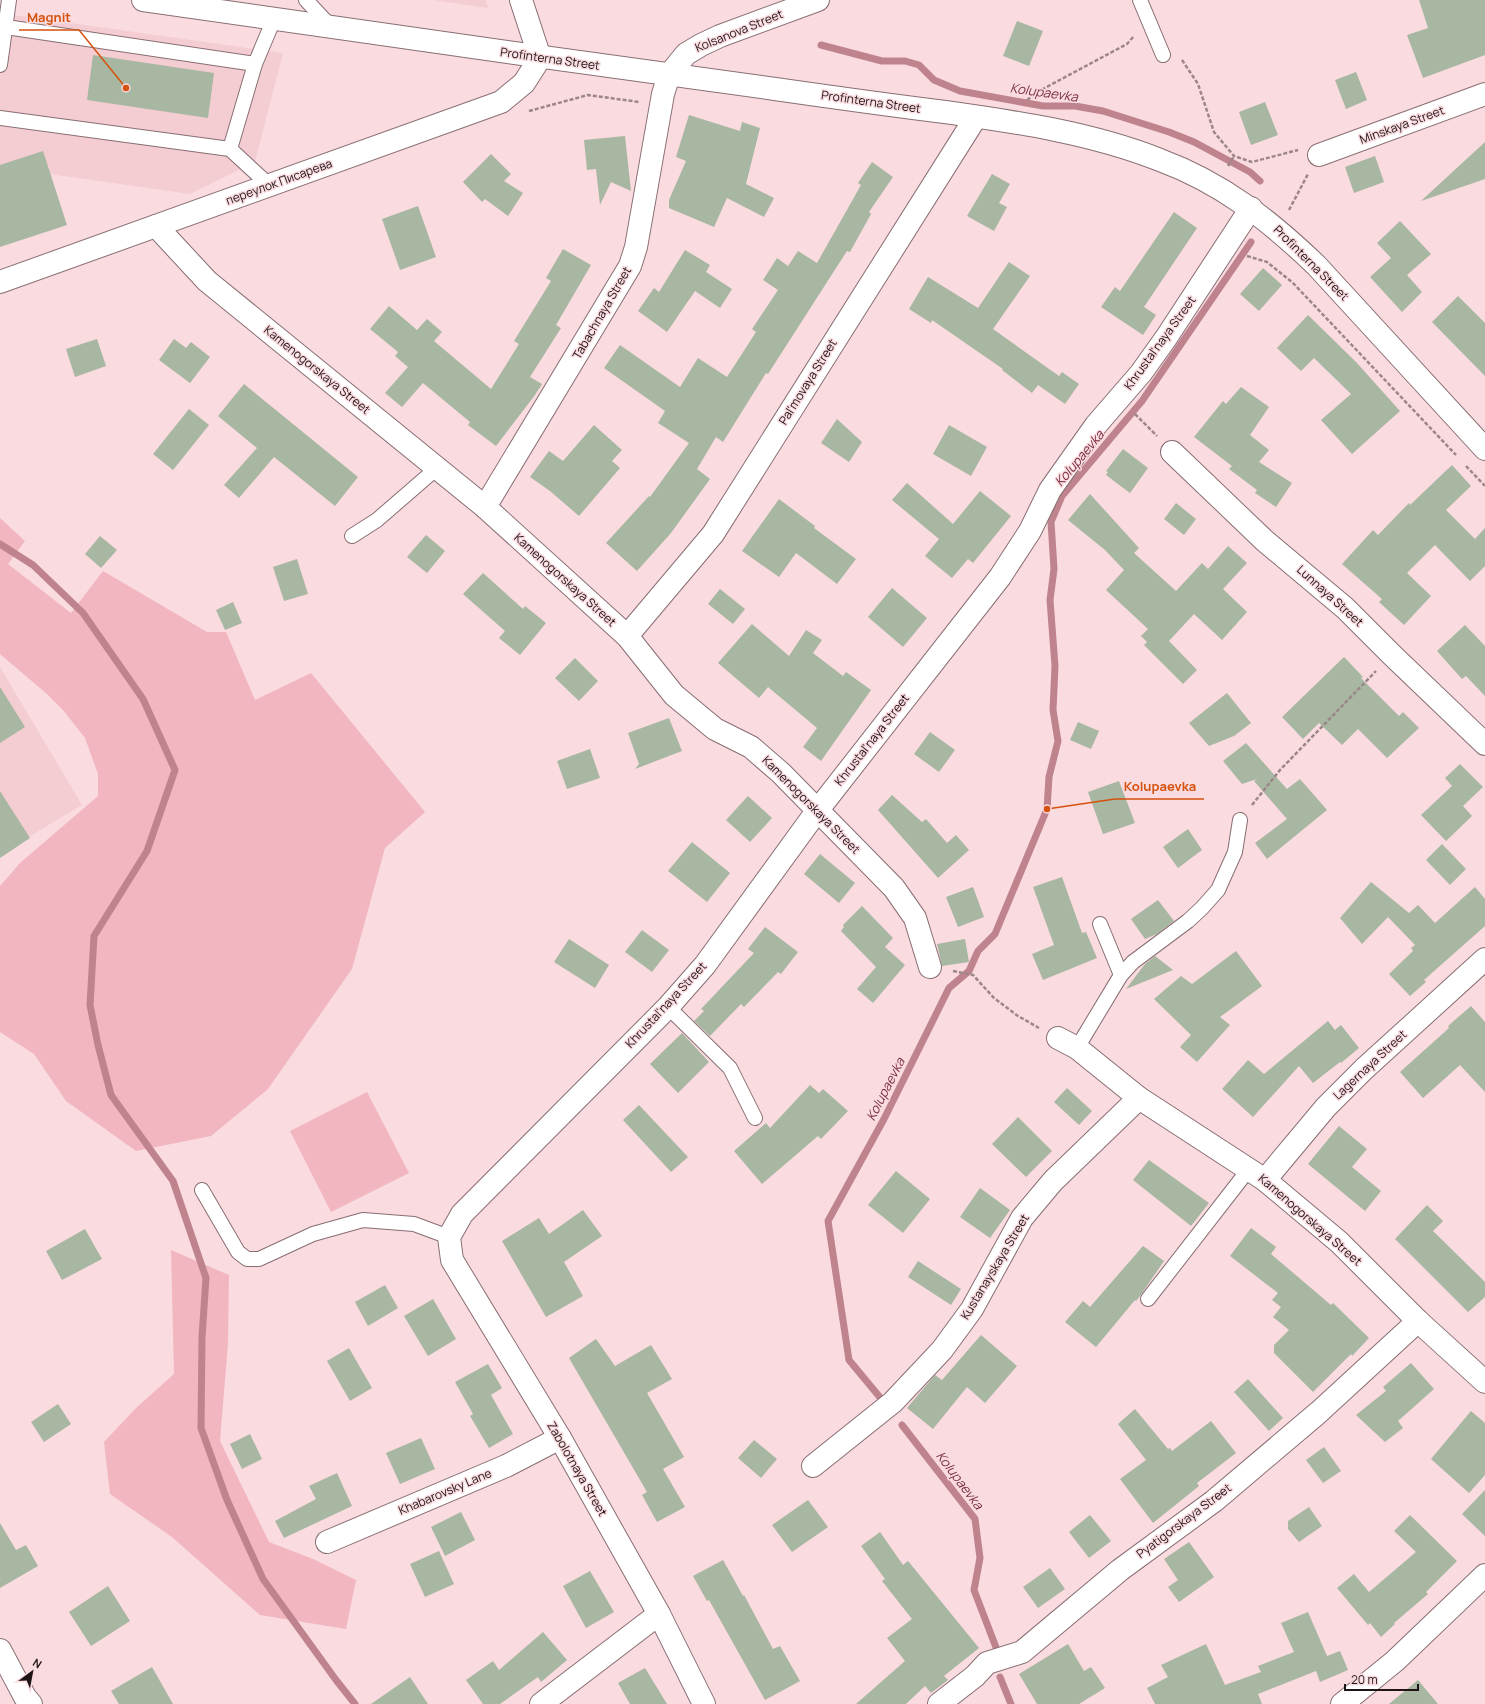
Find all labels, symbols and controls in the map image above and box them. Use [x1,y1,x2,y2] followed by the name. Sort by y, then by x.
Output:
[19,5,79,30] callout: Magnit
[692,5,786,56] street label: Kolsanova Street
[27,8,71,26] text: Magnit
[499,43,601,74] street label: Profinterna Street
[1009,78,1080,106] water label: Kolupaevka
[820,86,922,117] street label: Profinterna Street
[1357,101,1447,148] street label: Minskaya Street
[223,154,334,209] street label: переулок Писарева
[1270,221,1353,304] street label: Profinterna Street
[568,263,635,362] street label: Tabachnaya Street
[1120,292,1200,393] street label: Khrustal'naya Street
[261,321,374,418] street label: Kamenogorskaya Street
[774,335,841,428] street label: Pal'movaya Street
[1050,426,1108,490] water label: Kolupaevka
[511,529,620,630] street label: Kamenogorskaya Street
[1293,561,1367,630] street label: Lunnaya Street
[830,690,913,789] street label: Khrustal'naya Street
[759,752,864,858] street label: Kamenogorskaya Street
[1115,774,1204,799] callout: Kolupaevka
[1124,777,1196,795] text: Kolupaevka
[621,958,710,1052] street label: Khrustal'naya Street
[1329,1026,1410,1103] street label: Lagernaya Street
[862,1054,909,1123] water label: Kolupaevka
[1255,1170,1366,1270] street label: Kamenogorskaya Street
[956,1211,1033,1323] street label: Kustanayskaya Street
[543,1418,612,1519] street label: Zabolotnaya Street
[932,1447,988,1513] water label: Kolupaevka
[396,1464,494,1519] street label: Khabarovsky Lane
[1133,1479,1235,1562] street label: Pyatigorskaya Street
[12,1652,52,1692] north arrow
[30,1655,45,1672] text: N
[1345,1666,1418,1692] scale bar
[1351,1671,1378,1688] text: 20 m

